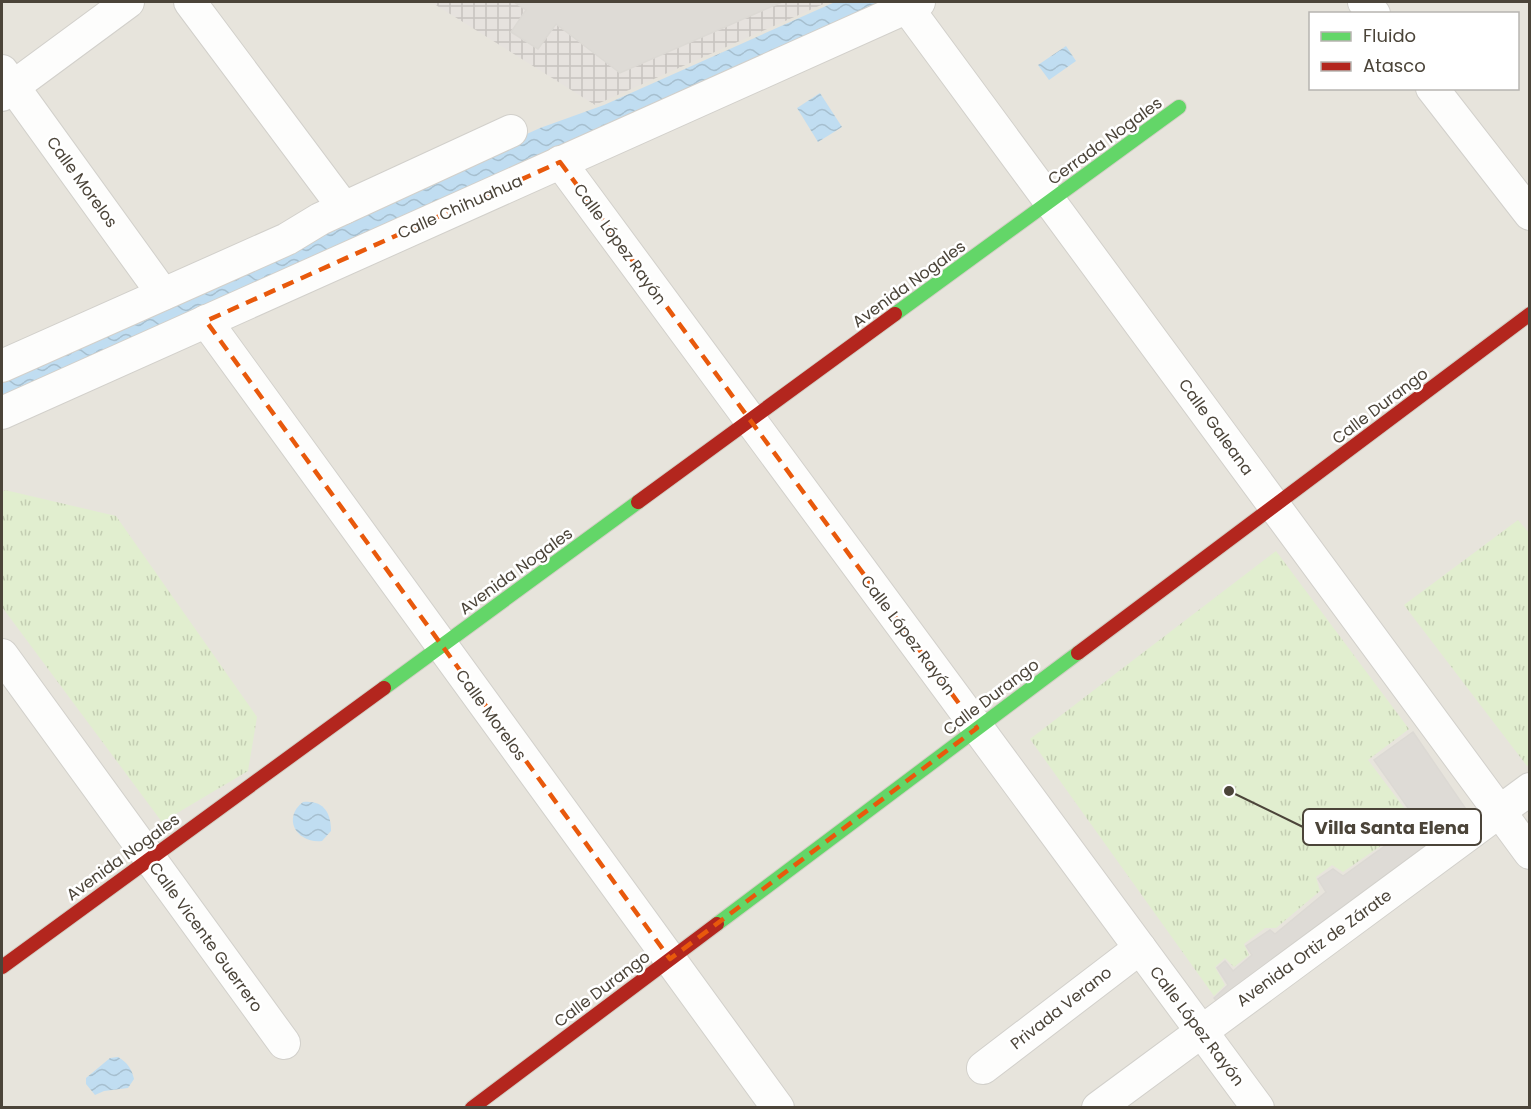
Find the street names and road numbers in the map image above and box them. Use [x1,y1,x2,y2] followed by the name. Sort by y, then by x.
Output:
[1043,92,1167,190] street label: Cerrada Nogales
[41,132,123,232] street label: Calle Morelos
[394,169,526,245] street label: Calle Chihuahua
[568,179,672,309] street label: Calle López Rayón
[848,235,970,333] street label: Avenida Nogales
[1327,362,1433,450] street label: Calle Durango
[1173,374,1259,480] street label: Calle Galeana
[455,522,577,620] street label: Avenida Nogales
[855,570,961,700] street label: Calle López Rayón
[938,653,1044,741] street label: Calle Durango
[450,665,532,765] street label: Calle Morelos
[62,808,184,906] street label: Avenida Nogales
[144,857,268,1017] street label: Calle Vicente Guerrero
[1232,884,1396,1012] street label: Avenida Ortiz de Zárate
[549,945,655,1033] street label: Calle Durango
[1006,961,1116,1055] street label: Privada Verano
[1144,961,1250,1091] street label: Calle López Rayón

